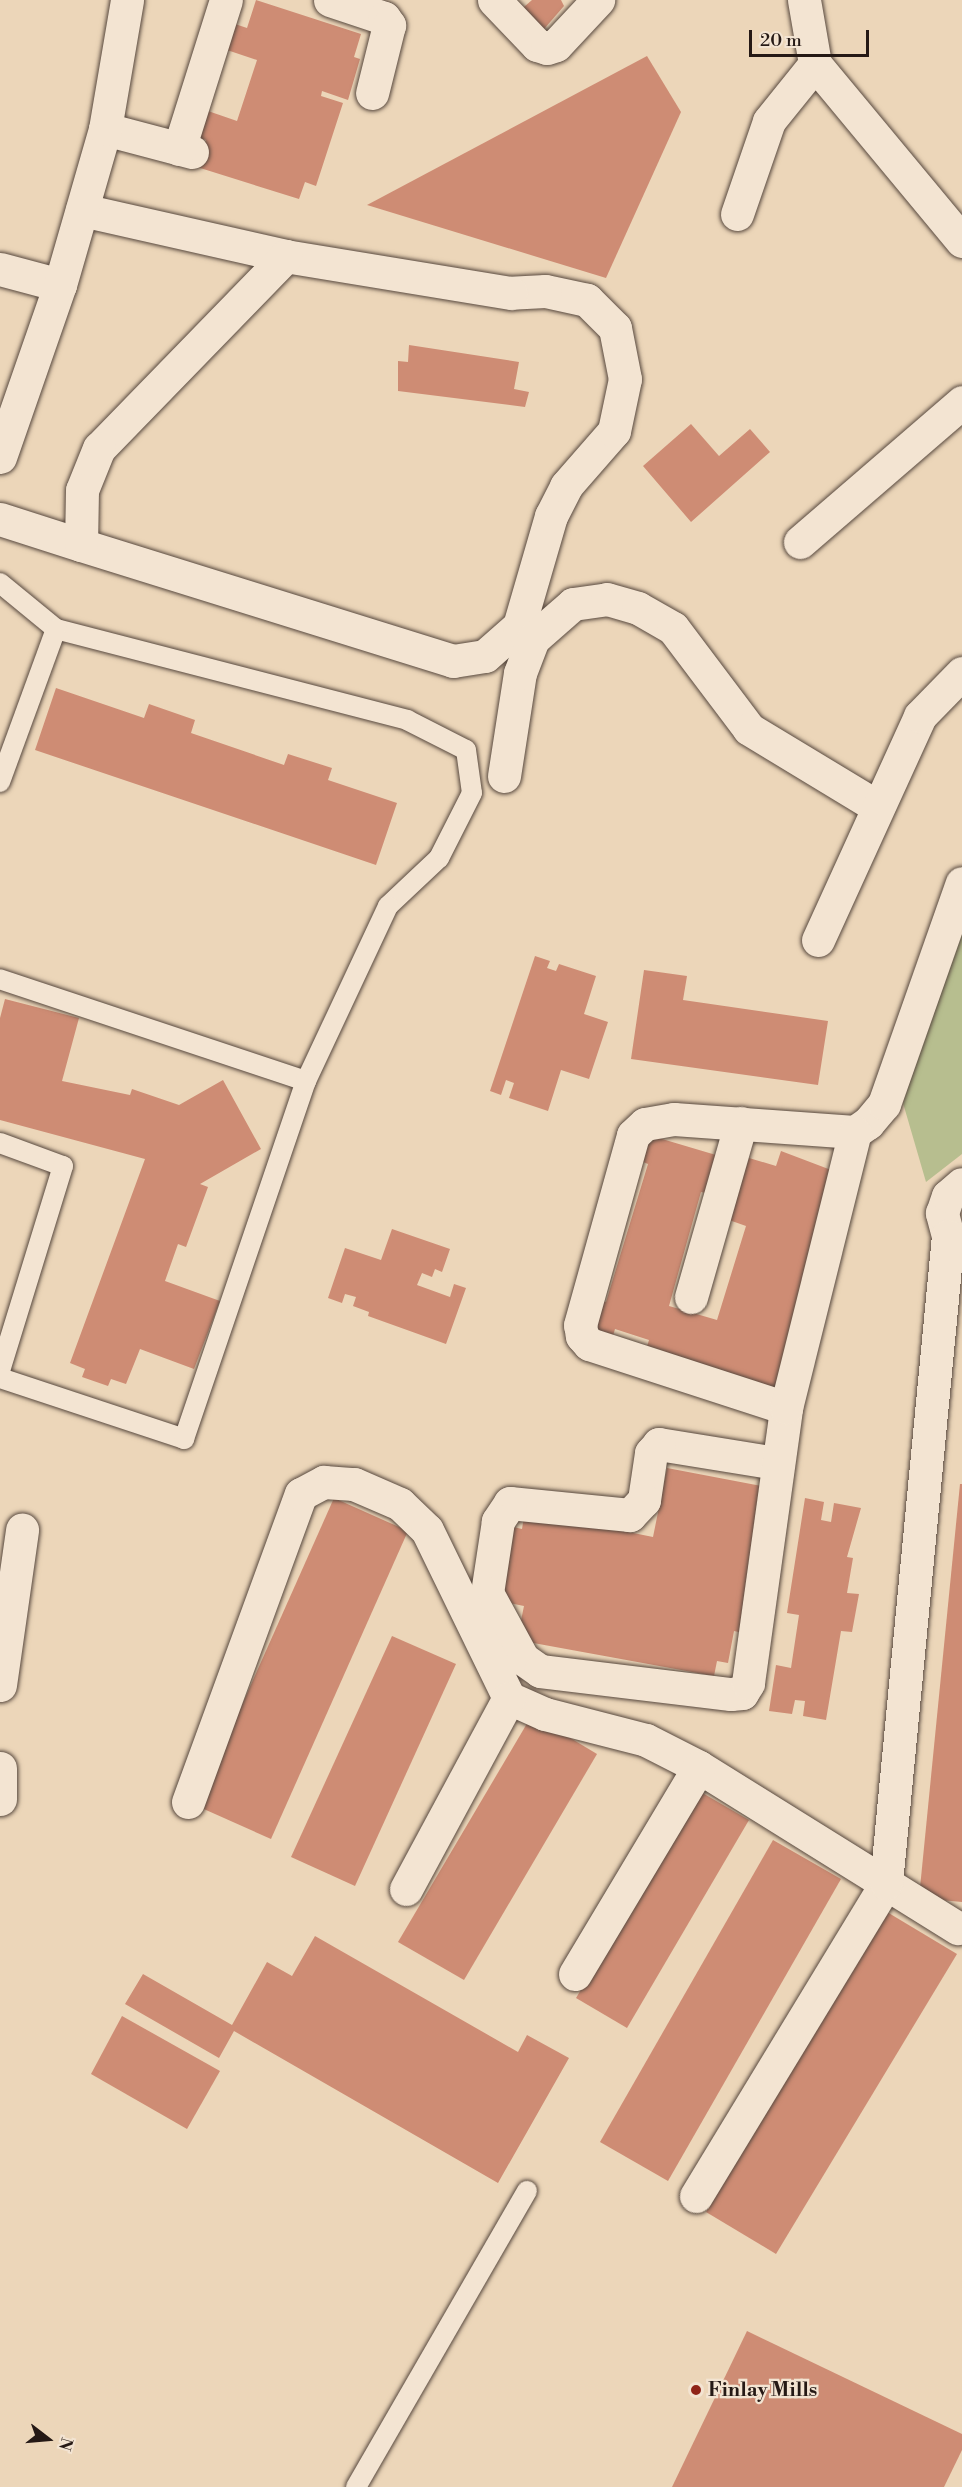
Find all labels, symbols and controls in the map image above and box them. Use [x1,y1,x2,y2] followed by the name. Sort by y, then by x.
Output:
[752,18,872,56] scale bar
[760,29,802,52] text: 20 m
[708,2378,817,2402] place label: Finlay Mills
[689,2383,703,2397] marker: Finlay Mills
[18,2409,78,2469] north arrow
[54,2435,77,2453] text: N

